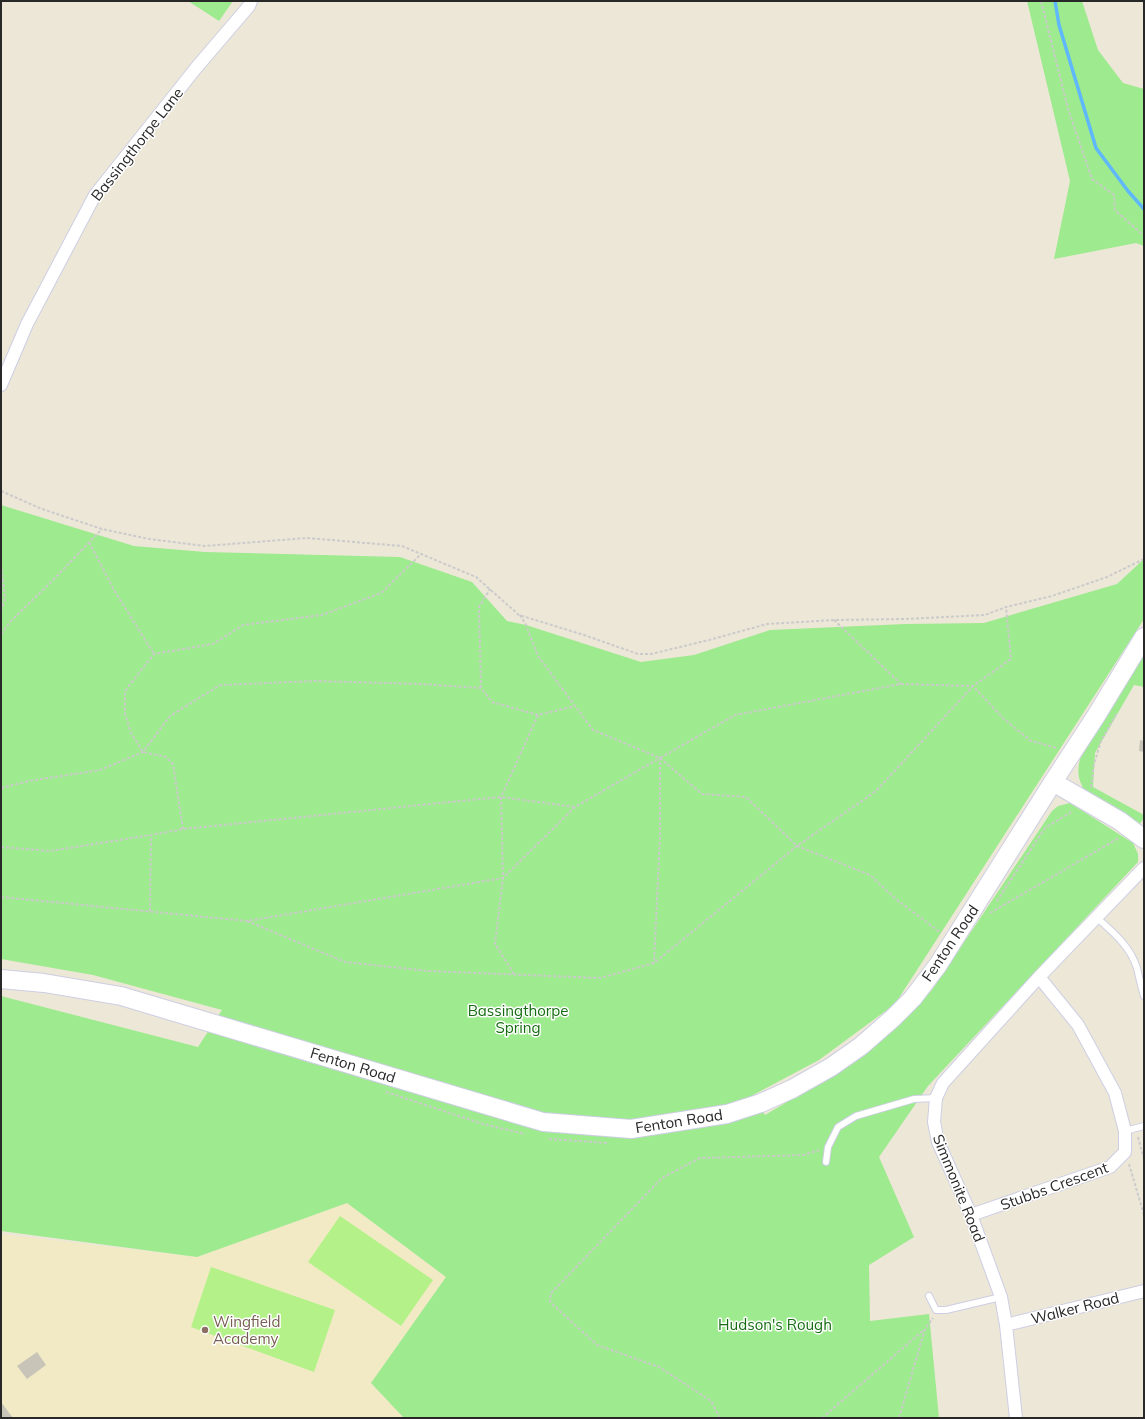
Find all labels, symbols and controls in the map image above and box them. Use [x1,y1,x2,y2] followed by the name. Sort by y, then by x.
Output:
[87,83,187,205] street label: Bassingthorpe Lane
[917,901,983,985] street label: Fenton Road
[468,1001,568,1037] park label: Bassingthorpe Spring
[308,1043,398,1087] street label: Fenton Road
[634,1105,724,1137] street label: Fenton Road
[929,1131,989,1245] street label: Simmonite Road
[998,1158,1110,1214] street label: Stubbs Crescent
[1029,1288,1121,1328] street label: Walker Road
[213,1312,280,1348] place label: Wingfield Academy
[718,1315,832,1334] park label: Hudson's Rough
[200,1325,210,1335] marker: Wingfield Academy

